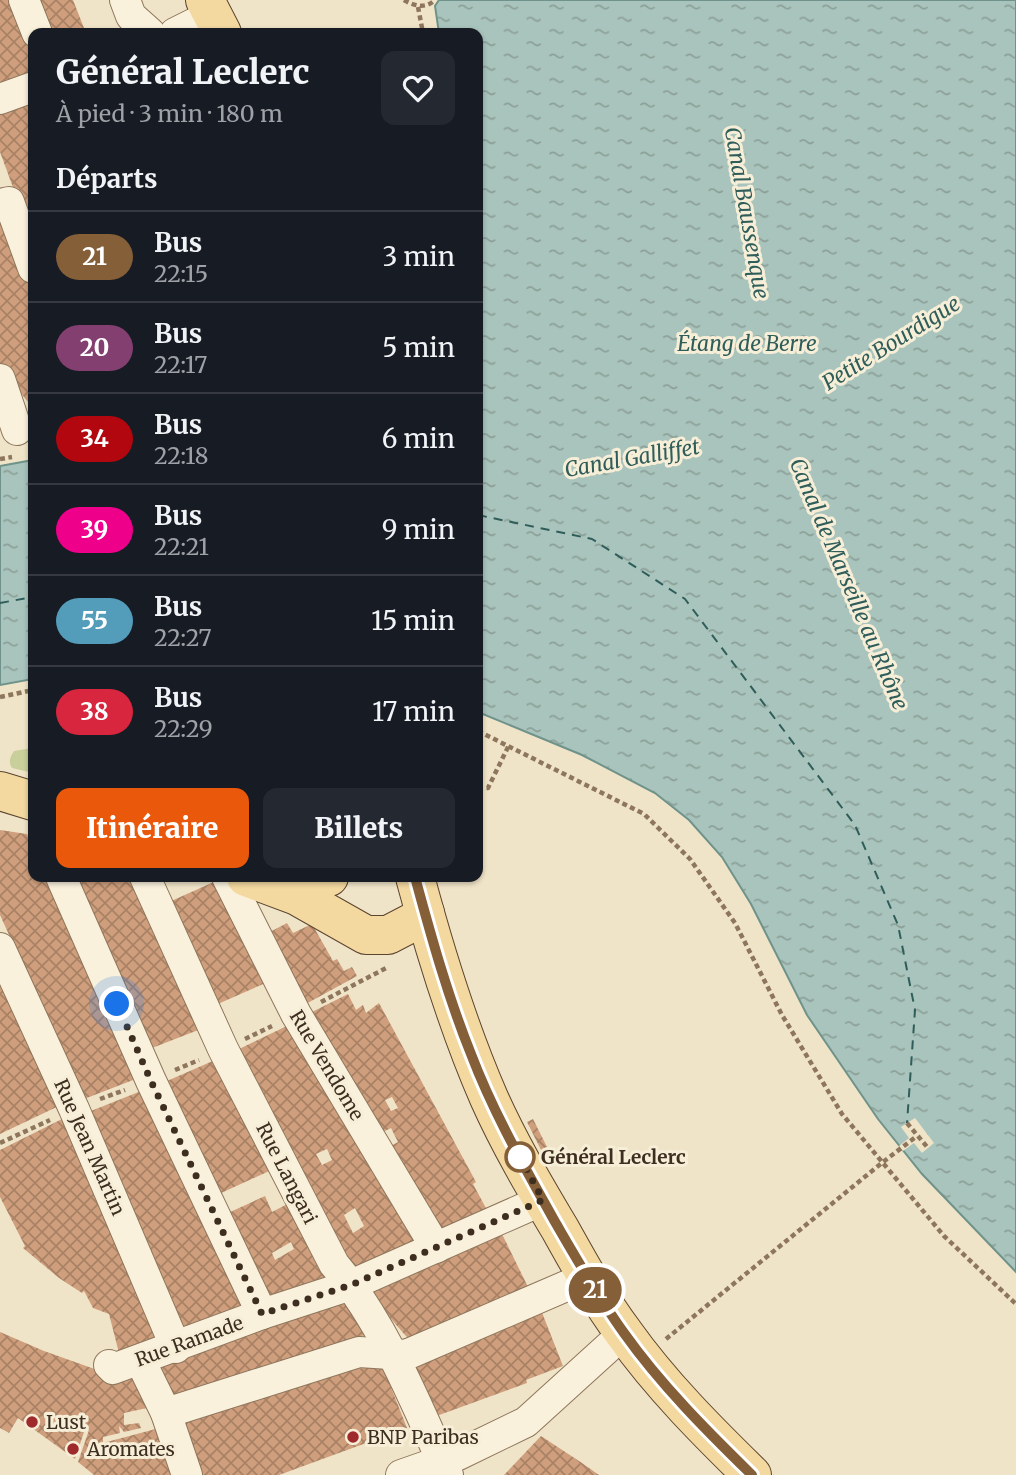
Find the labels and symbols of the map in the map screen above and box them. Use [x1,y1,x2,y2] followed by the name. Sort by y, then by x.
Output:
[719,125,775,301] water label: Canal Baussenque
[817,290,965,396] water label: Petite Bourdigue
[677,329,817,357] water label: Étang de Berre
[562,433,702,483] water label: Canal Galliffet
[784,454,914,714] water label: Canal de Marseille au Rhône
[99,986,134,1021] your location
[285,1005,369,1125] street label: Rue Vendome
[49,1075,131,1219] street label: Rue Jean Martin
[251,1118,323,1228] street label: Rue Langari
[505,1142,535,1172] marker: Général Leclerc
[541,1145,686,1169] place label: Général Leclerc
[564,1267,626,1313] line badge: 21
[132,1310,246,1372] street label: Rue Ramade
[46,1410,87,1434] place label: Lust
[24,1414,40,1430] marker: Lust
[367,1425,479,1449] place label: BNP Paribas
[345,1429,361,1445] marker: BNP Paribas
[86,1437,175,1461] place label: Aromates
[65,1441,81,1457] marker: Aromates

